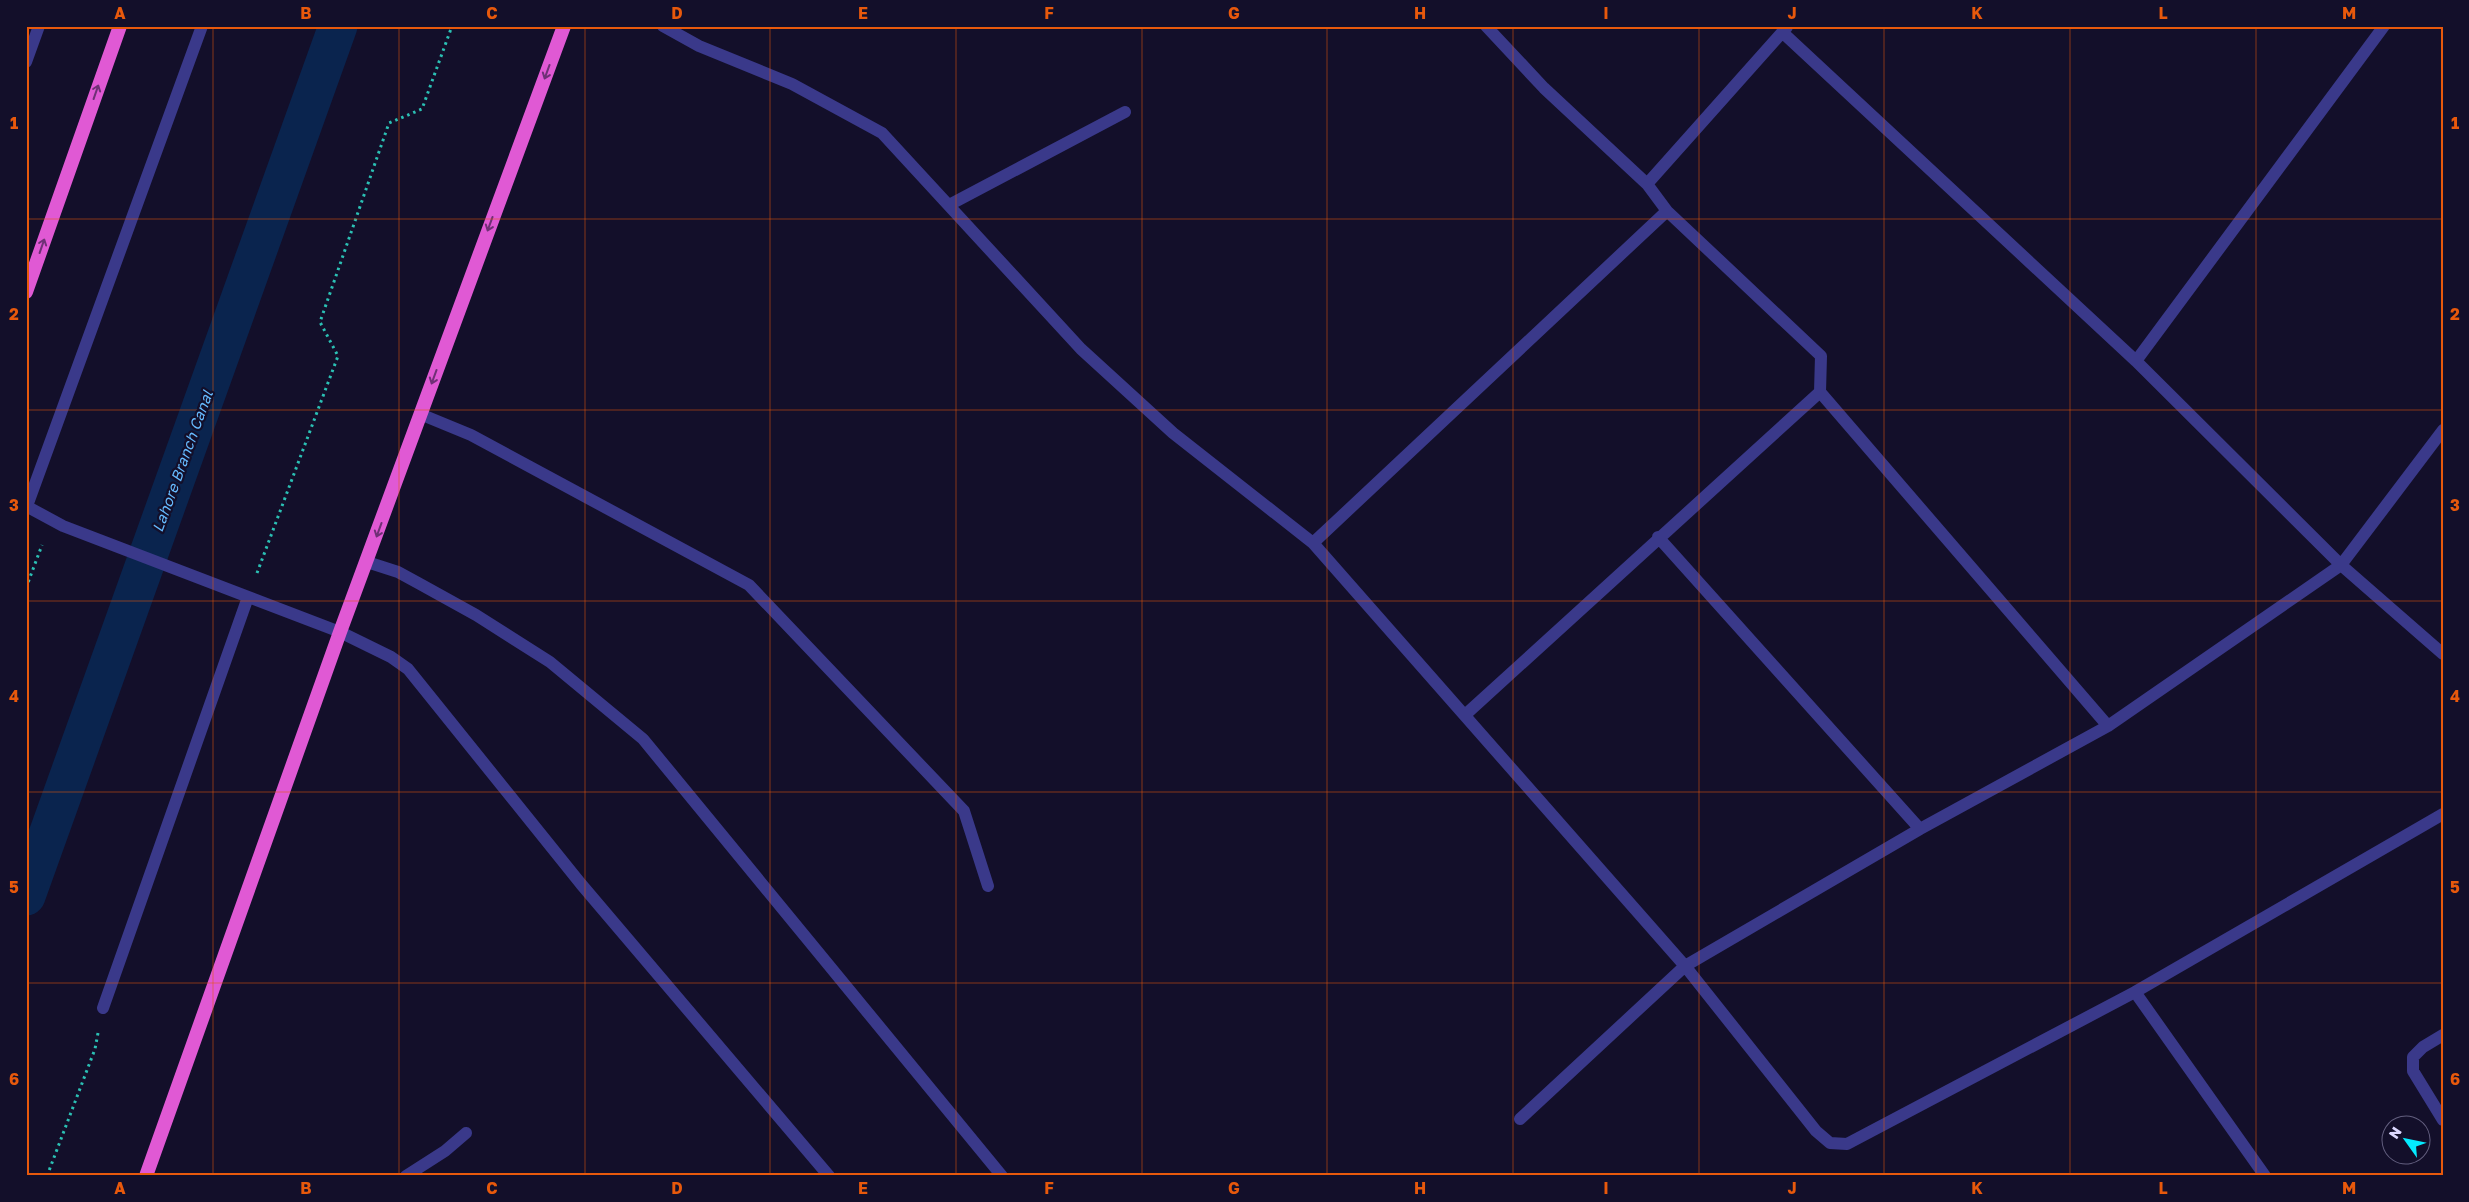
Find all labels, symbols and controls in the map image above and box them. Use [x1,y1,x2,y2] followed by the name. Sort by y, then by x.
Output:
[114,3,126,23] text: A
[300,3,312,23] text: B
[486,3,498,23] text: C
[671,3,683,23] text: D
[858,3,868,23] text: E
[1044,3,1054,23] text: F
[1228,3,1240,23] text: G
[1414,3,1426,23] text: H
[1603,3,1609,23] text: I
[1787,3,1797,23] text: J
[1971,3,1983,23] text: K
[2158,3,2168,23] text: L
[2342,3,2356,23] text: M
[542,64,551,79] one-way arrow
[92,85,102,101] one-way arrow
[10,113,18,133] text: 1
[2451,113,2459,133] text: 1
[485,216,494,232] one-way arrow
[38,238,48,254] one-way arrow
[9,304,19,324] text: 2
[2450,304,2460,324] text: 2
[429,369,438,384] one-way arrow
[148,387,216,534] water label: Lahore Branch Canal
[9,495,19,515] text: 3
[2450,495,2460,515] text: 3
[374,521,383,537] one-way arrow
[9,686,19,706] text: 4
[2450,686,2460,706] text: 4
[9,877,19,897] text: 5
[2450,877,2460,897] text: 5
[9,1069,19,1089] text: 6
[2450,1069,2460,1089] text: 6
[2382,1114,2432,1164] north arrow
[2385,1124,2405,1142] text: N
[114,1178,126,1198] text: A
[300,1178,312,1198] text: B
[486,1178,498,1198] text: C
[671,1178,683,1198] text: D
[858,1178,868,1198] text: E
[1044,1178,1054,1198] text: F
[1228,1178,1240,1198] text: G
[1414,1178,1426,1198] text: H
[1603,1178,1609,1198] text: I
[1787,1178,1797,1198] text: J
[1971,1178,1983,1198] text: K
[2158,1178,2168,1198] text: L
[2342,1178,2356,1198] text: M

